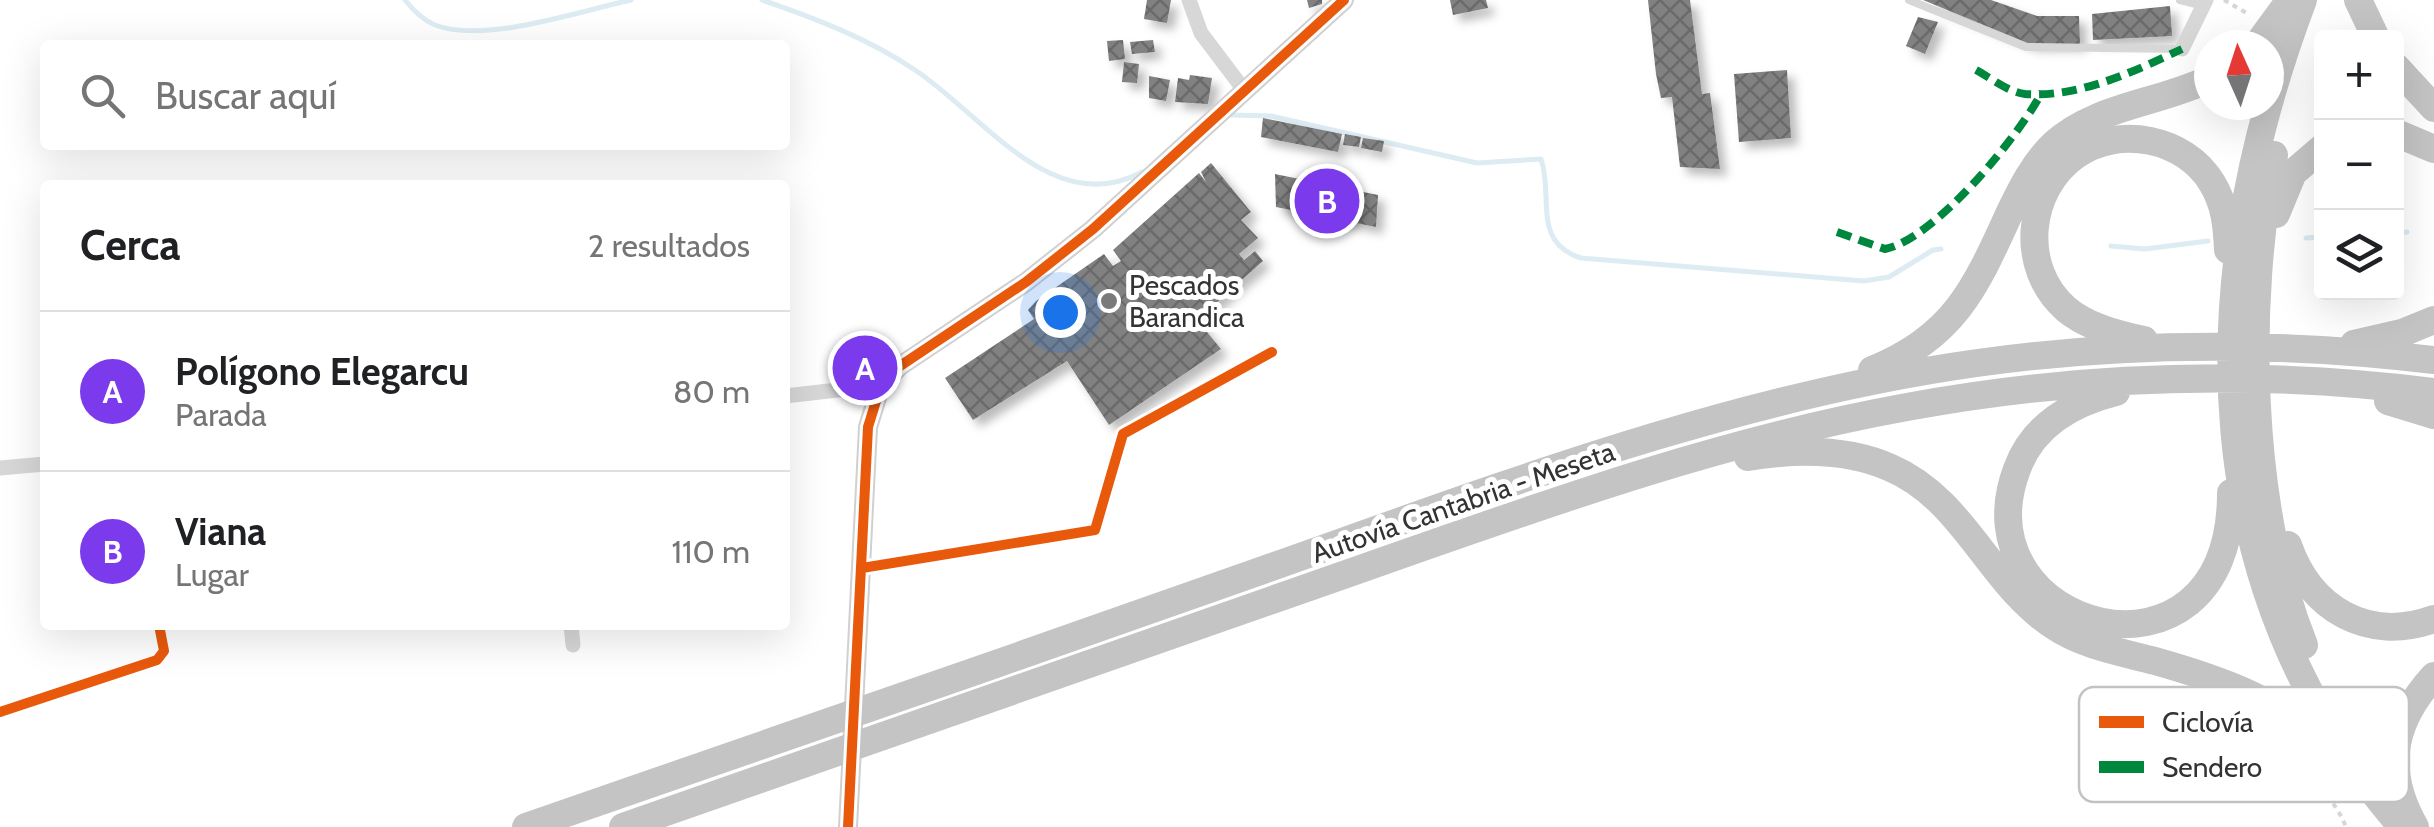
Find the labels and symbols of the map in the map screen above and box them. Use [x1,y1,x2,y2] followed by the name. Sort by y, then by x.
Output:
[2194,30,2284,120] north arrow
[1294,164,1360,238] pin: B
[1129,268,1245,334] place label: Pescados Barandica
[1035,287,1086,338] your location
[1098,290,1120,312] marker: Pescados Barandica
[832,330,898,406] pin: A
[1307,434,1620,570] street label: Autovía Cantabria - Meseta
[2079,687,2409,802] legend
[2162,705,2254,739] text: Ciclovía
[2162,750,2262,784] text: Sendero

